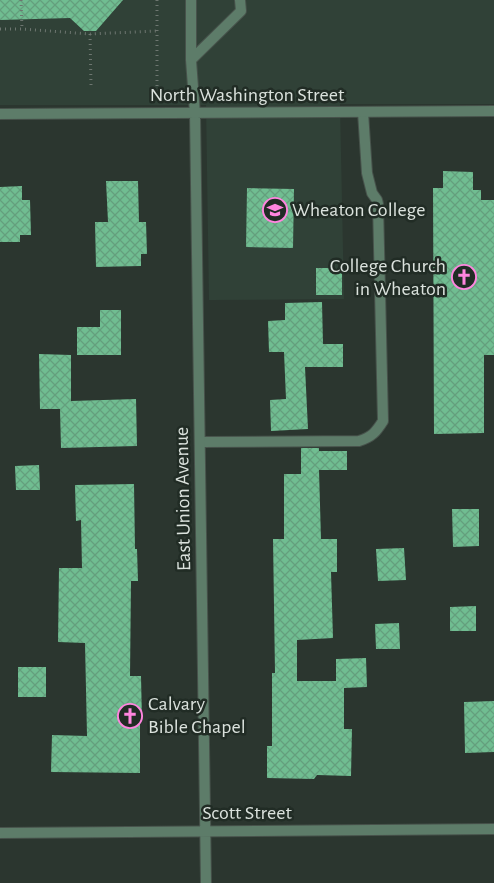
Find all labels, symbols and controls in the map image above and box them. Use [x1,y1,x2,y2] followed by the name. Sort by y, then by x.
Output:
[150,85,345,105] street label: North Washington Street
[262,197,288,223] school or university icon: Wheaton College
[292,200,426,220] place label: Wheaton College
[330,256,446,299] place label: College Church in Wheaton
[451,264,477,290] church icon: College Church in Wheaton
[172,427,194,571] street label: East Union Avenue
[148,694,246,737] place label: Calvary Bible Chapel
[117,703,143,729] church icon: Calvary Bible Chapel
[202,803,292,823] street label: Scott Street

